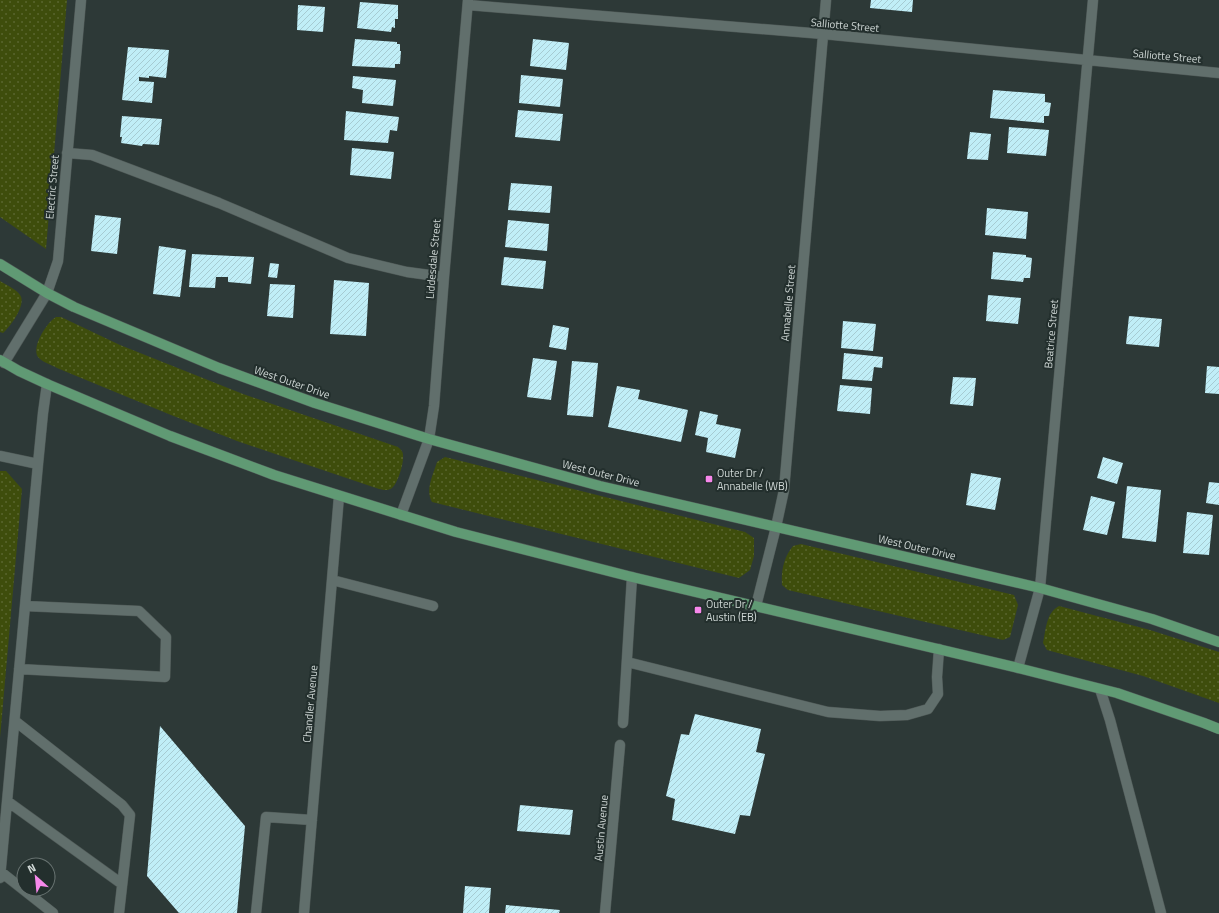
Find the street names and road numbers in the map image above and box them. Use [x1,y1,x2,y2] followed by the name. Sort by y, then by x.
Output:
[810,14,880,36] street label: Salliotte Street
[1132,45,1202,67] street label: Salliotte Street
[41,154,63,220] street label: Electric Street
[422,218,444,300] street label: Liddesdale Street
[777,264,799,342] street label: Annabelle Street
[1040,299,1062,369] street label: Beatrice Street
[252,362,333,403] street label: West Outer Drive
[561,456,642,490] street label: West Outer Drive
[877,530,958,564] street label: West Outer Drive
[299,664,321,743] street label: Chandler Avenue
[590,794,612,862] street label: Austin Avenue

